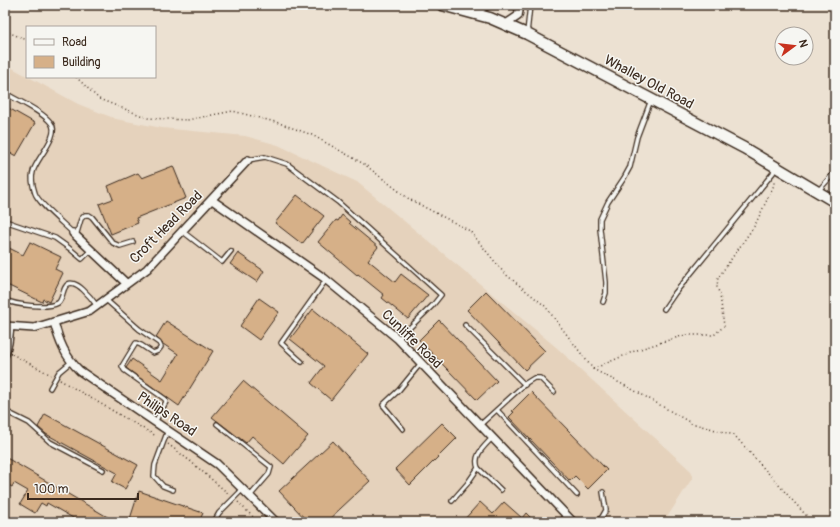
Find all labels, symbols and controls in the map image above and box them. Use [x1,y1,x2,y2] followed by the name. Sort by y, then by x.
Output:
[26,26,156,78] legend
[774,26,814,66] north arrow
[62,35,87,50] text: Road
[796,38,811,49] text: N
[601,51,697,113] street label: Whalley Old Road
[62,55,101,70] text: Building
[126,187,206,267] street label: Croft Head Road
[378,306,446,372] street label: Cunliffe Road
[134,388,200,440] street label: Philips Road
[28,475,138,501] scale bar
[34,482,69,497] text: 100 m

